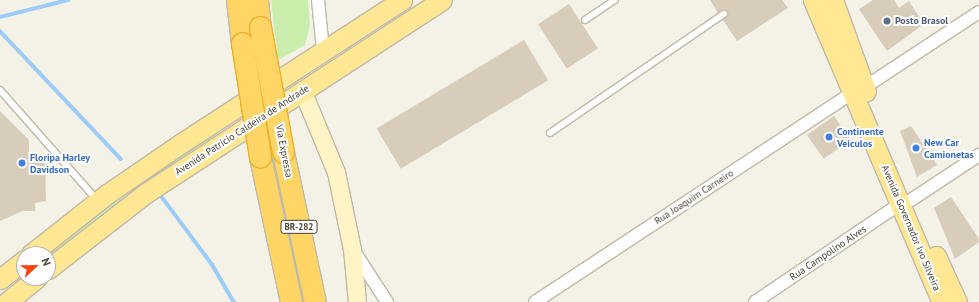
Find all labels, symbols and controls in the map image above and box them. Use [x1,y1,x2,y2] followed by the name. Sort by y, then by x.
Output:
[895,15,948,27] place label: Posto Brasol
[882,16,892,26] marker: Posto Brasol
[173,82,311,178] street label: Avenida Patrício Caldeira de Andrade
[273,123,295,179] street label: Via Expressa
[837,125,884,148] place label: Continente Veículos
[824,132,834,142] marker: Continente Veículos
[924,136,974,160] place label: New Car Camionetas
[911,143,921,153] marker: New Car Camionetas
[30,151,90,174] place label: Floripa Harley Davidson
[17,158,27,168] marker: Floripa Harley Davidson
[879,163,943,293] street label: Avenida Governador Ivo Silveira
[652,167,736,227] street label: Rua Joaquim Carneiro
[280,220,318,234] road number: BR-282
[787,223,869,283] street label: Rua Campolino Alves
[16,246,56,286] north arrow
[38,256,54,268] text: N

